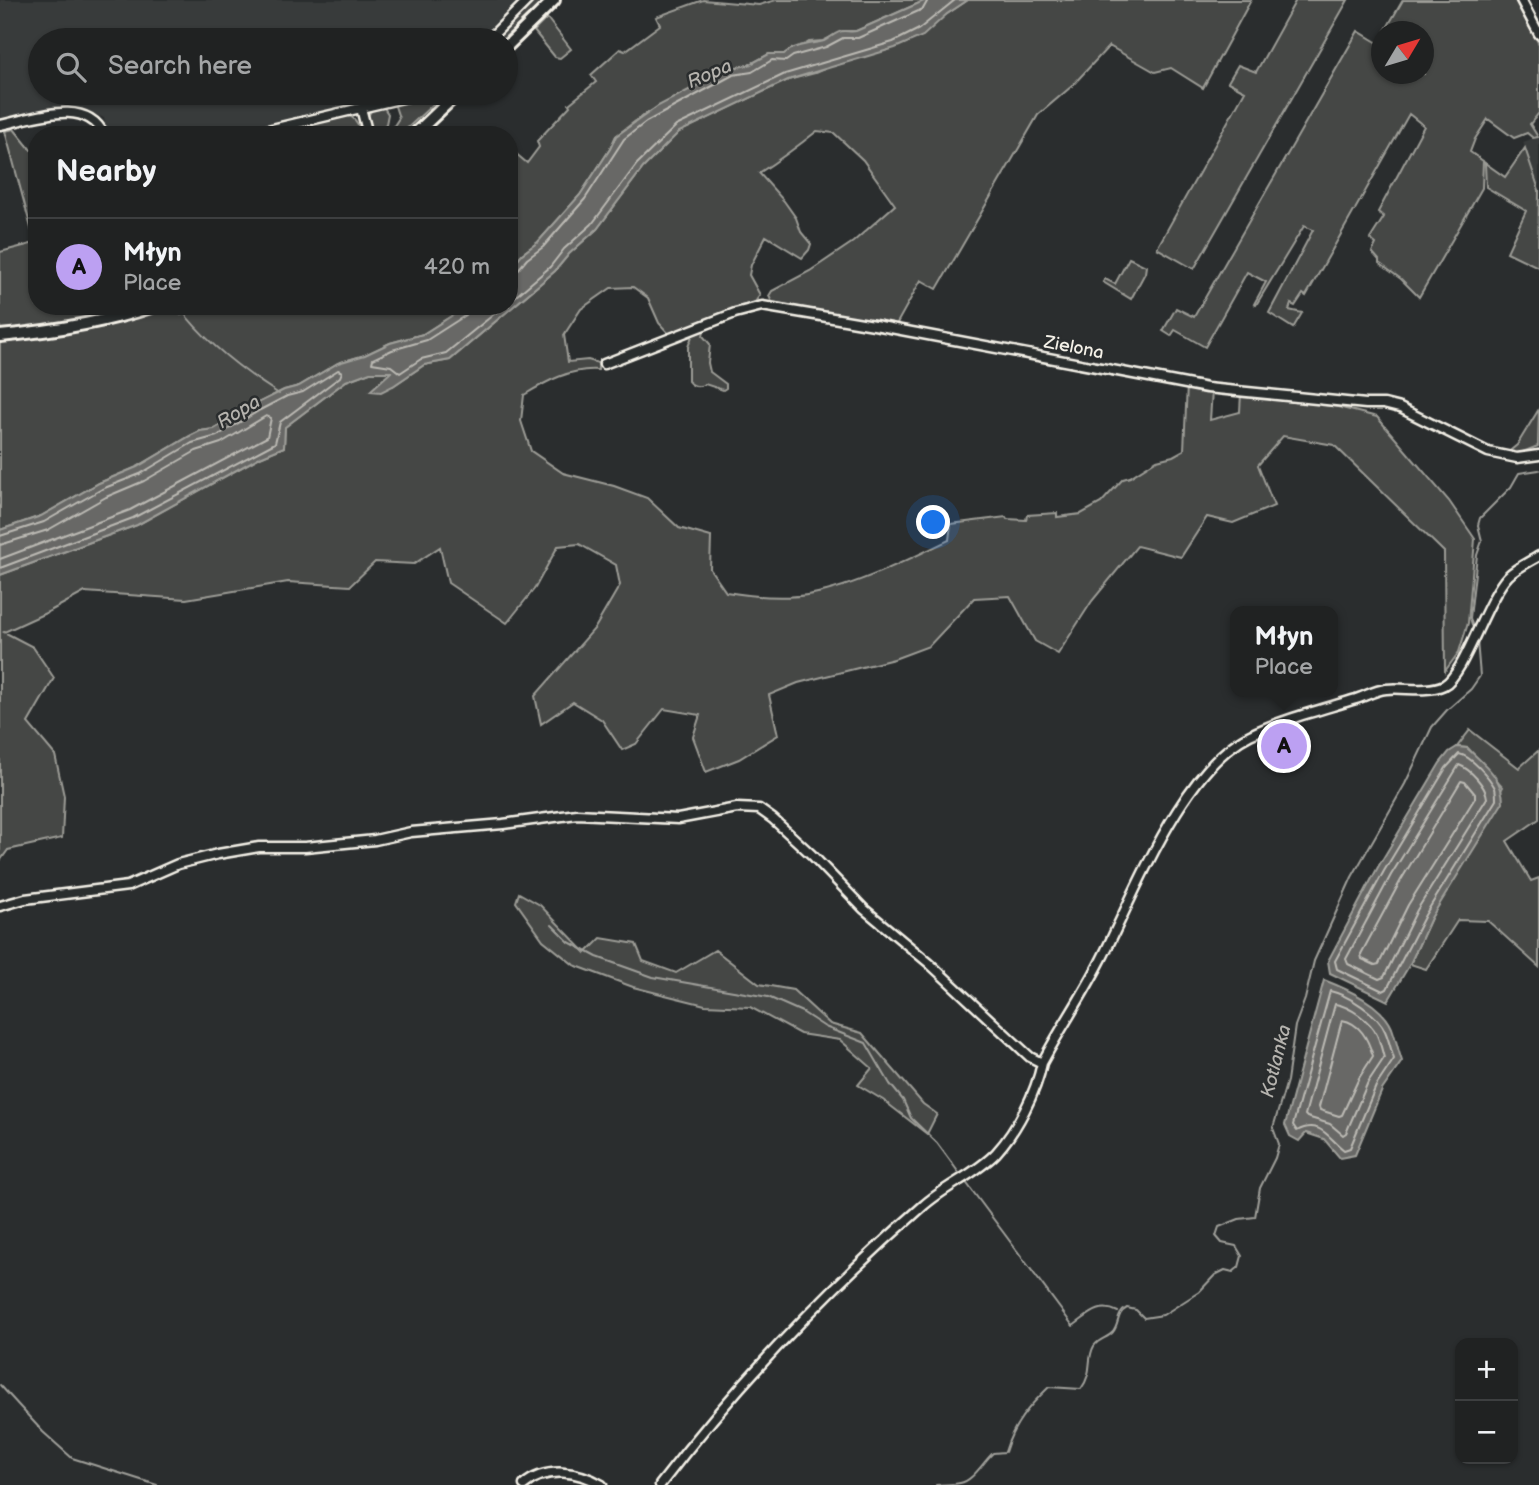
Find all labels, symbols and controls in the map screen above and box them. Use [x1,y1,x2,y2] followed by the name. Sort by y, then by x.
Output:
[1371,21,1434,84] north arrow
[28,28,518,105] search box
[52,48,90,86] icon: search
[108,51,252,82] text: Search here
[684,55,735,94] water label: Ropa
[56,154,156,190] text: Nearby
[123,238,182,269] text: Młyn
[72,253,86,281] text: A
[424,253,490,281] text: 420 m
[123,269,181,297] text: Place
[1041,331,1106,364] street label: Zielona
[213,391,265,434] water label: Ropa
[916,505,950,539] your location
[1230,606,1338,697] popup
[1255,622,1313,653] text: Młyn
[1255,653,1313,681] text: Place
[1261,720,1307,772] pin: A
[1256,1023,1297,1100] water label: Kotlanka
[1455,1338,1518,1464] map controls
[1455,1338,1518,1401] button: +
[1455,1401,1518,1464] button: −

